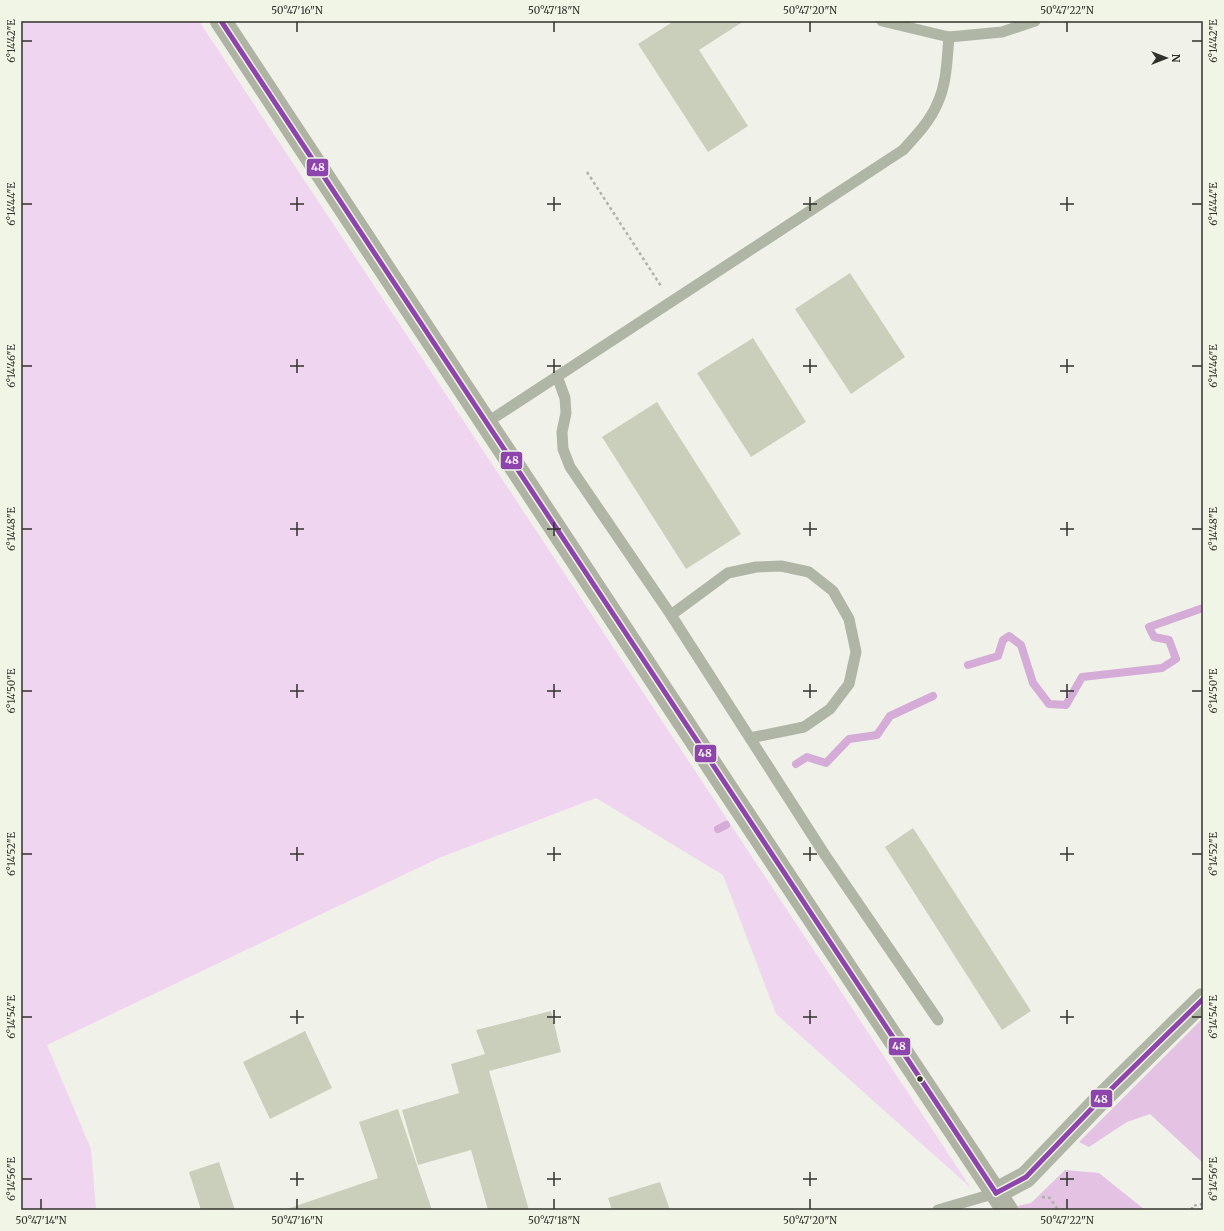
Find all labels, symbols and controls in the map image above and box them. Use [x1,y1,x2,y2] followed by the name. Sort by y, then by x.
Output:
[271,4,323,17] text: 50°47'16"N
[528,4,580,17] text: 50°47'18"N
[783,4,837,17] text: 50°47'20"N
[1040,4,1094,17] text: 50°47'22"N
[5,19,18,63] text: 6°14'42"E
[1207,19,1220,63] text: 6°14'42"E
[1146,38,1186,78] north arrow
[1169,54,1183,63] text: N
[306,158,329,177] line badge: 48
[311,160,325,174] text: 48
[5,182,18,226] text: 6°14'44"E
[1207,182,1220,226] text: 6°14'44"E
[5,344,18,388] text: 6°14'46"E
[1207,344,1220,388] text: 6°14'46"E
[500,451,523,470] line badge: 48
[505,453,519,467] text: 48
[5,506,18,551] text: 6°14'48"E
[1207,506,1220,551] text: 6°14'48"E
[5,668,18,713] text: 6°14'50"E
[1207,668,1220,713] text: 6°14'50"E
[694,744,717,763] line badge: 48
[698,746,712,760] text: 48
[5,831,18,876] text: 6°14'52"E
[1207,831,1220,876] text: 6°14'52"E
[5,995,18,1039] text: 6°14'54"E
[1207,995,1220,1039] text: 6°14'54"E
[888,1037,911,1056] line badge: 48
[892,1039,906,1053] text: 48
[915,1074,925,1084] unlabelled marker
[1090,1089,1113,1108] line badge: 48
[1094,1092,1108,1106] text: 48
[5,1156,18,1201] text: 6°14'56"E
[1207,1156,1220,1201] text: 6°14'56"E
[16,1214,67,1227] text: 50°47'14"N
[271,1214,323,1227] text: 50°47'16"N
[528,1214,580,1227] text: 50°47'18"N
[783,1214,837,1227] text: 50°47'20"N
[1040,1214,1094,1227] text: 50°47'22"N

